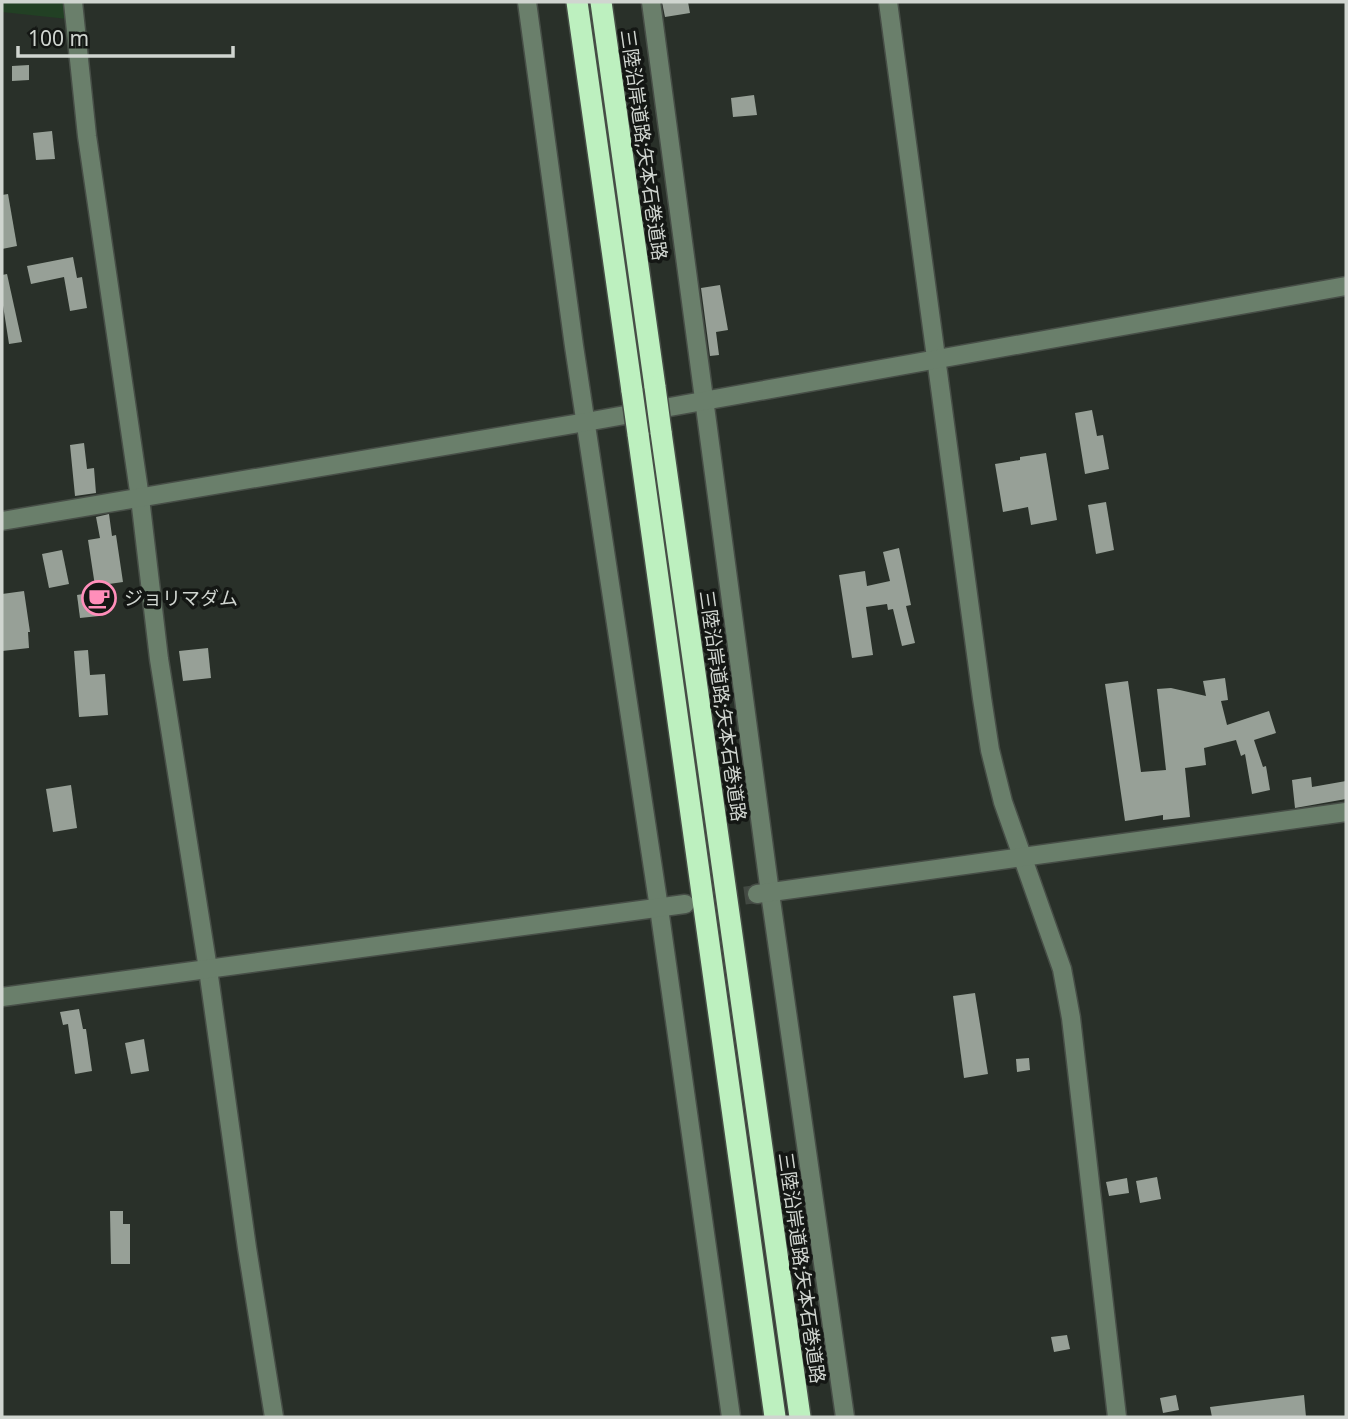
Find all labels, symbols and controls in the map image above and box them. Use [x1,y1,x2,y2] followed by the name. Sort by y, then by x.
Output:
[18,14,233,58] scale bar
[28,24,89,52] text: 100 m
[615,28,673,262] street label: 三陸沿岸道路;矢本石巻道路
[80,579,118,617] cafe icon: ジョリマダム
[124,585,238,611] place label: ジョリマダム
[694,589,752,823] street label: 三陸沿岸道路;矢本石巻道路
[773,1151,831,1385] street label: 三陸沿岸道路;矢本石巻道路

